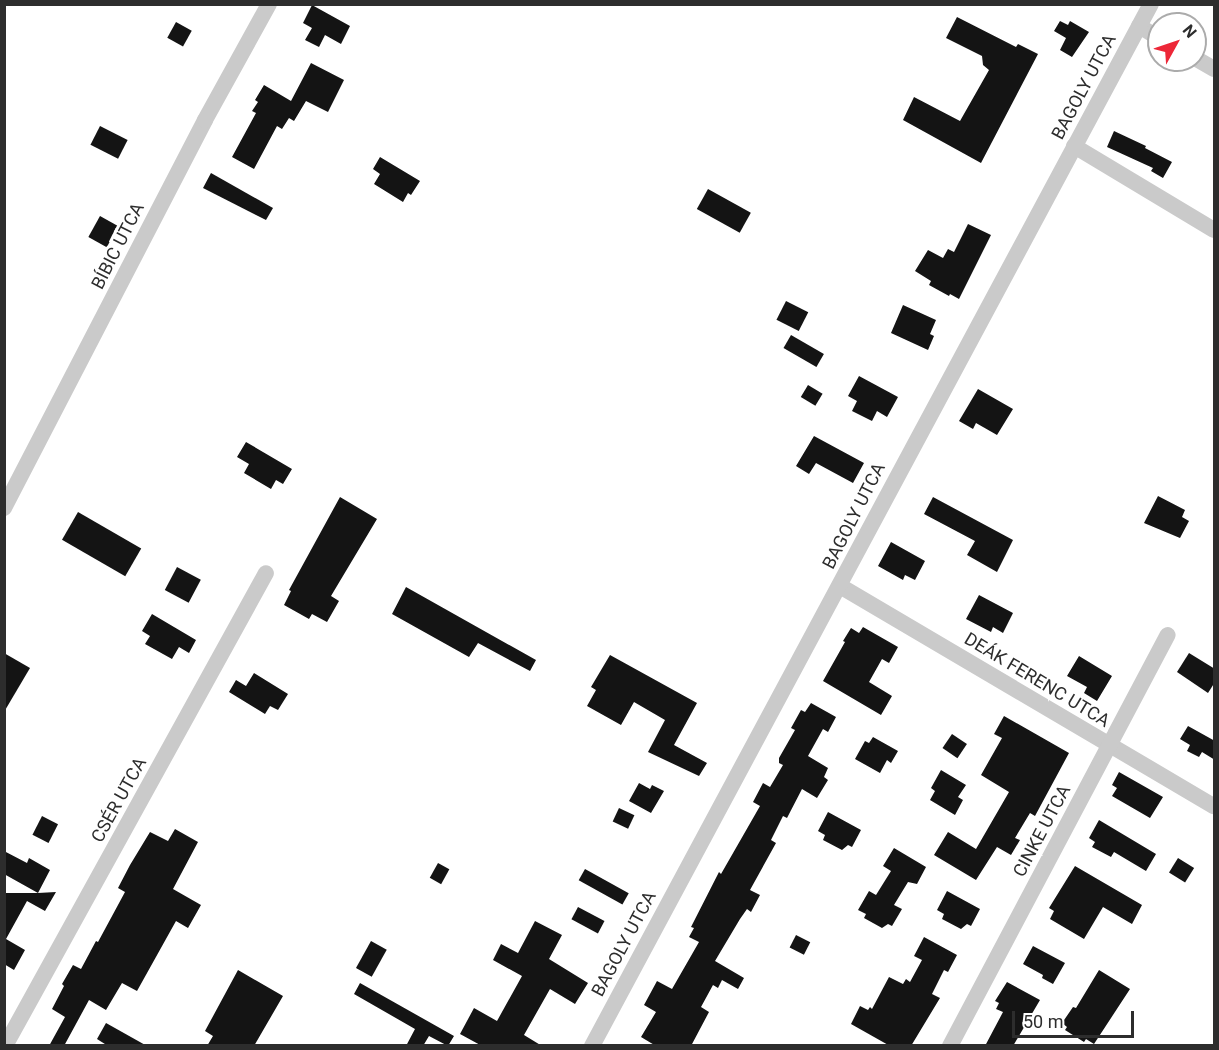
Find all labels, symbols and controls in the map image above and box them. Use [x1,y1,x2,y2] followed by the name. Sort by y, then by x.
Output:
[1147,12,1207,72] north arrow
[1179,21,1201,42] text: N
[1047,31,1121,143] street label: BAGOLY UTCA
[87,199,149,293] street label: BÍBIC UTCA
[818,459,890,573] street label: BAGOLY UTCA
[960,628,1114,732] street label: DEÁK FERENC UTCA
[87,754,151,846] street label: CSÉR UTCA
[1009,781,1075,881] street label: CINKE UTCA
[587,888,661,1000] street label: BAGOLY UTCA
[1015,999,1136,1037] scale bar
[1023,1011,1063,1032] text: 50 m

